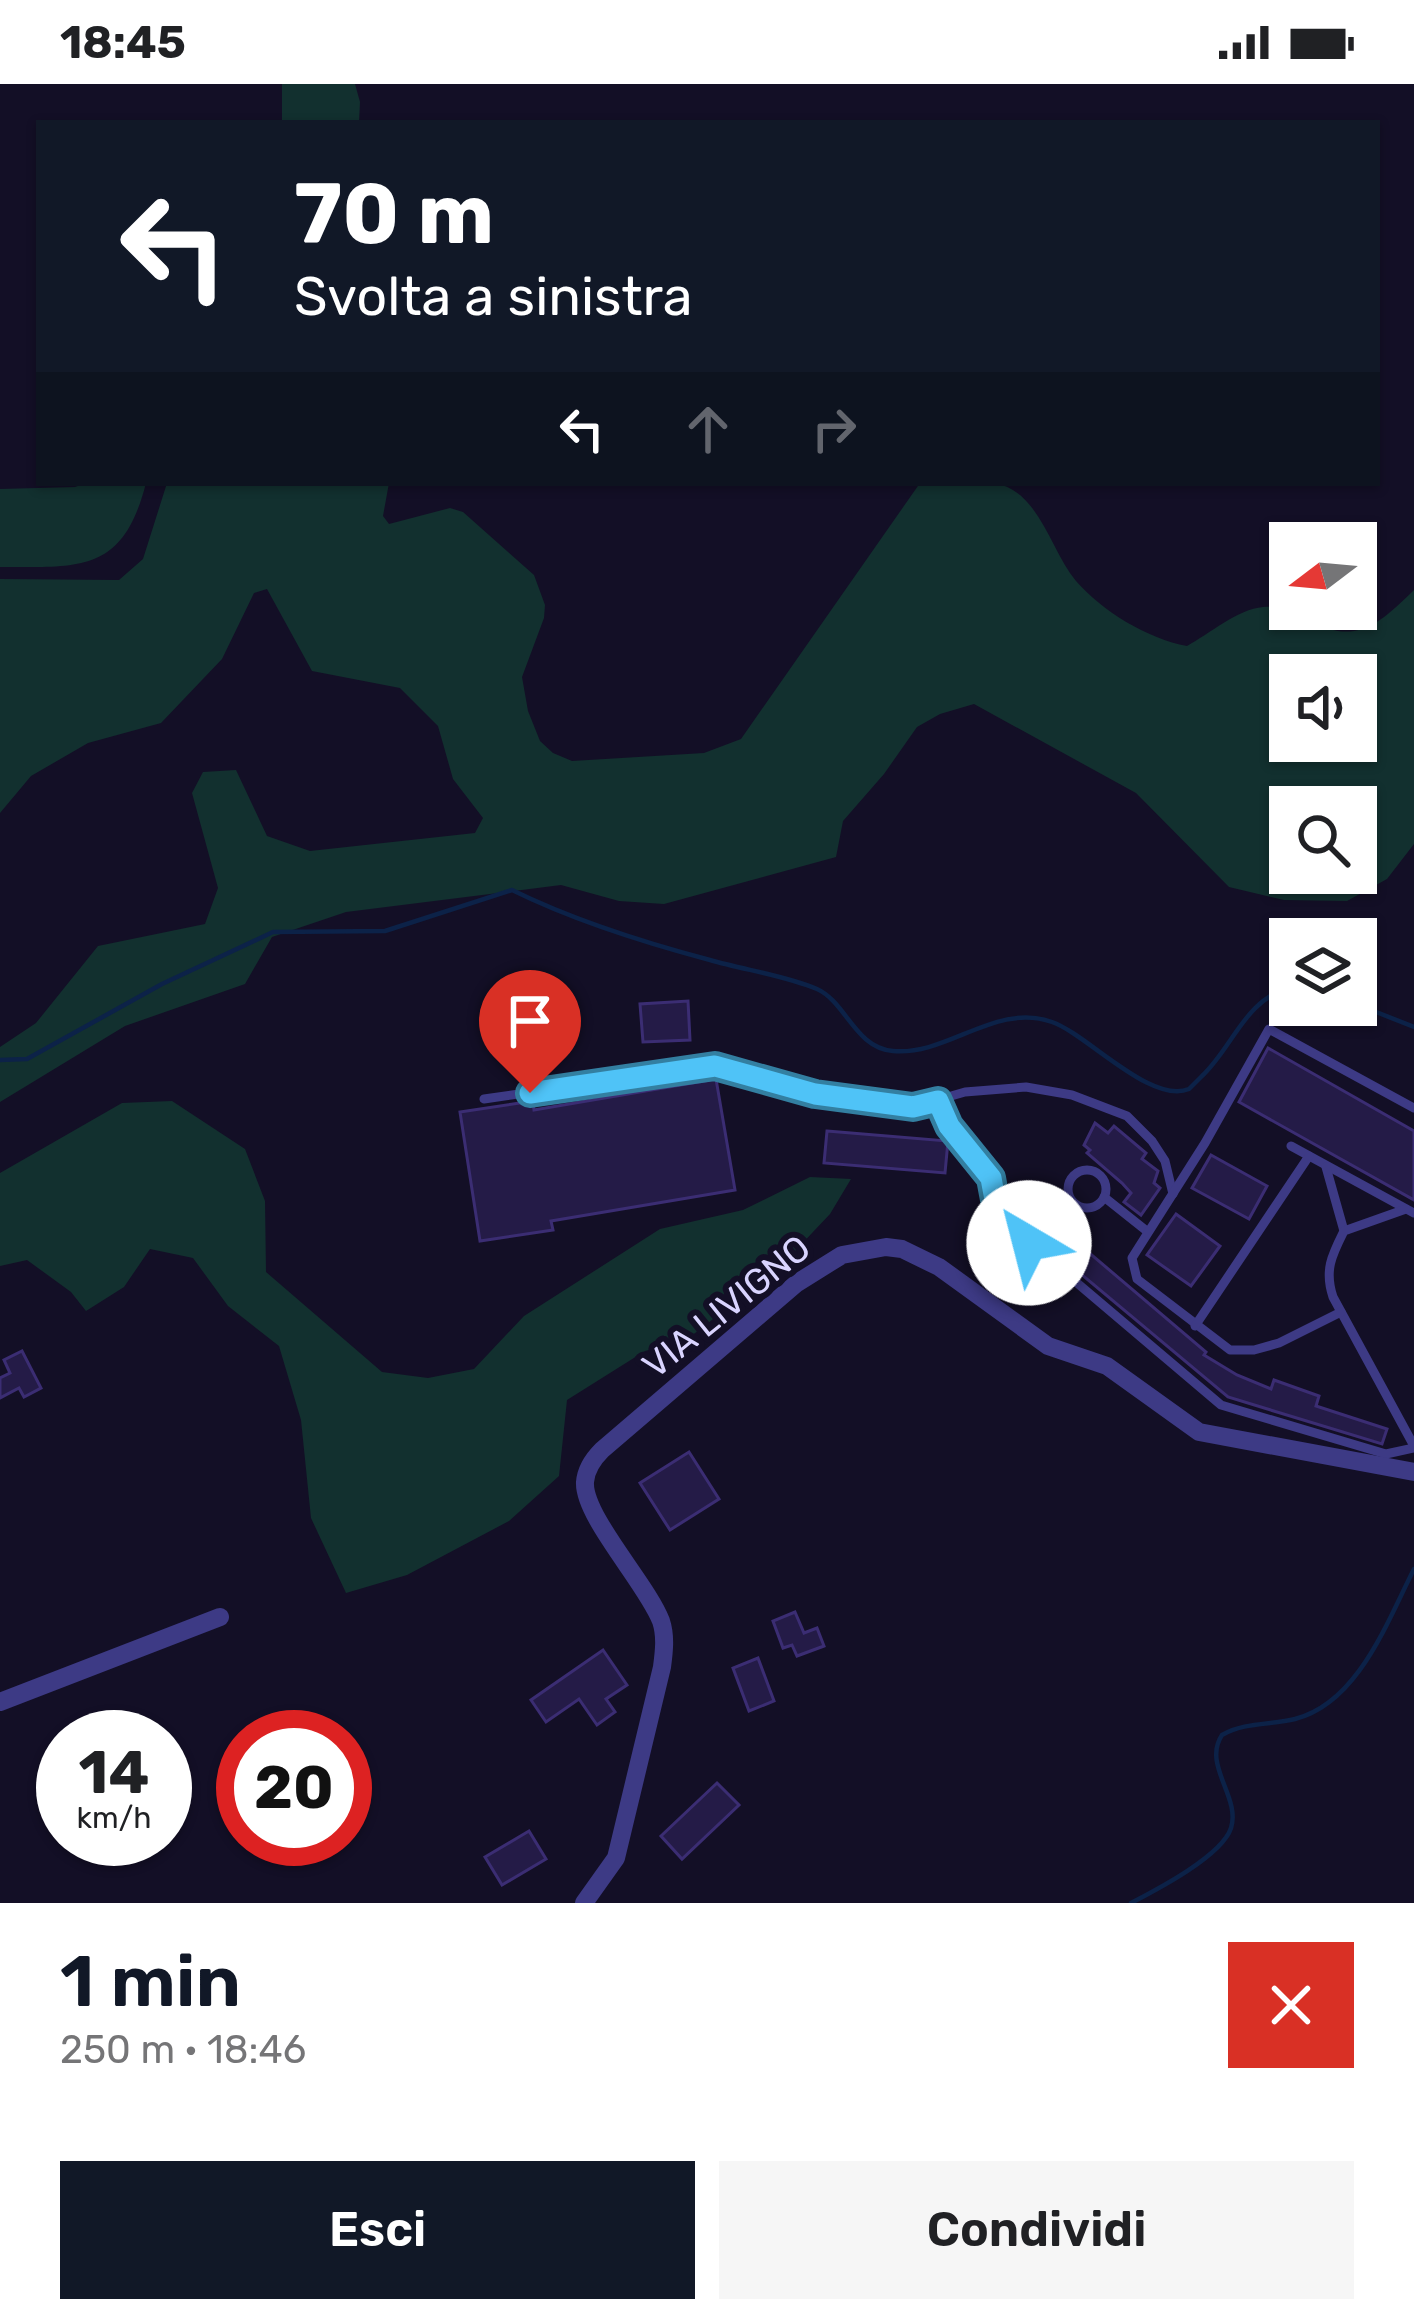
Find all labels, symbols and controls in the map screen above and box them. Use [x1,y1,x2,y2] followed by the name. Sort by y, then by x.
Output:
[60,16,186,69] text: 18:45
[294,164,494,264] text: 70 m
[96,168,252,324] icon: left
[294,265,693,329] text: Svolta a sinistra
[549,396,615,462] icon: left
[675,396,741,462] icon: ahead
[801,396,867,462] icon: right
[1269,522,1377,630] north arrow
[1269,522,1377,1026] map controls
[1269,654,1377,762] button: sound
[1269,786,1377,894] button: search
[1269,918,1377,1026] button: layers
[479,970,581,1093] pin
[497,988,563,1054] icon: arrive
[966,1180,1092,1306] position arrow
[634,1226,819,1387] street label: VIA LIVIGNO
[216,1710,372,1866] speed limit sign: 20
[79,1737,149,1808] text: 14
[77,1800,151,1836] text: km/h
[60,1939,241,2024] text: 1 min
[1228,1942,1354,2068] button: close
[60,2027,306,2073] text: 250 m · 18:46
[60,2161,695,2299] button: Esci
[719,2161,1354,2299] button: Condividi

